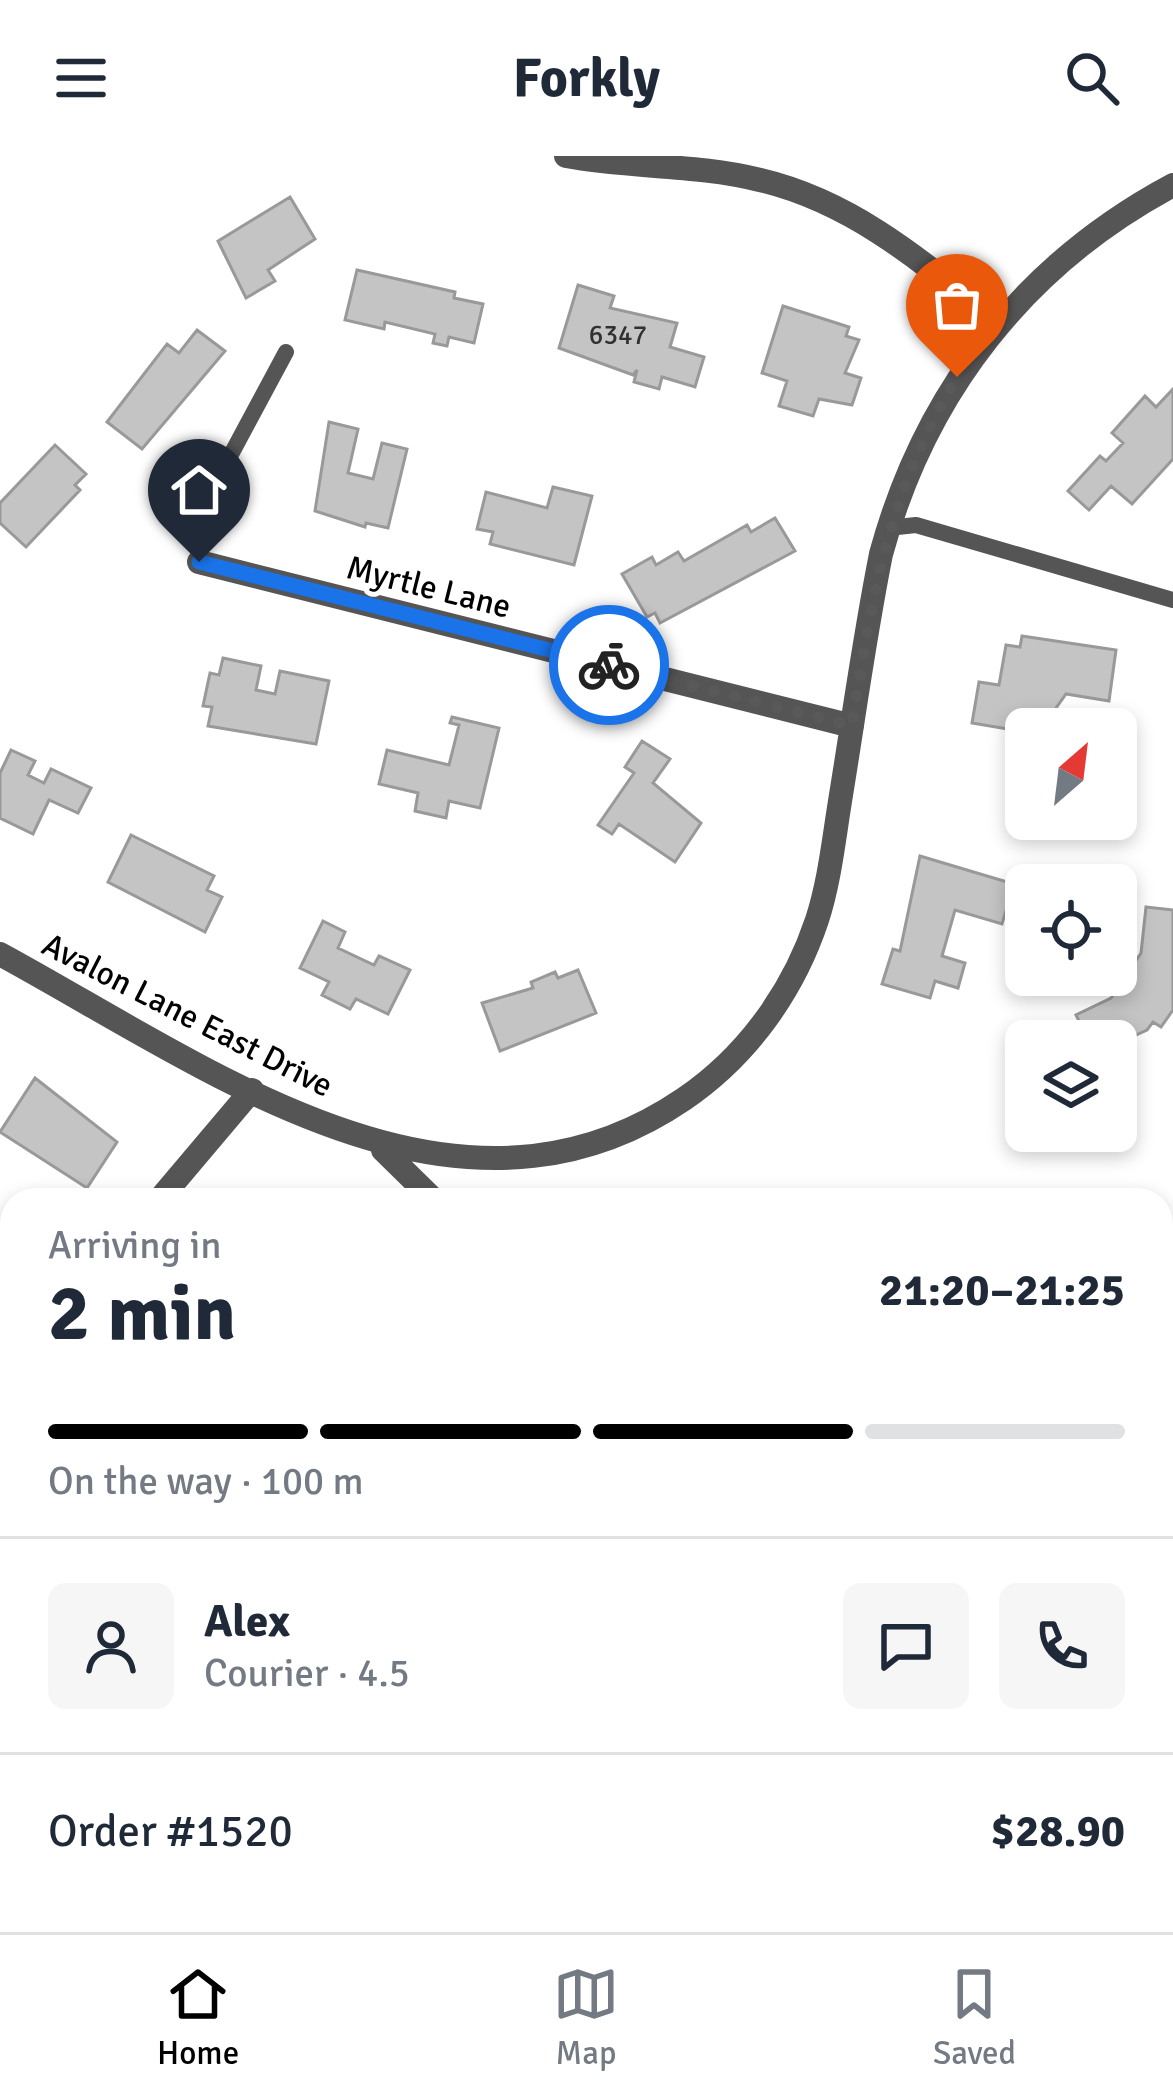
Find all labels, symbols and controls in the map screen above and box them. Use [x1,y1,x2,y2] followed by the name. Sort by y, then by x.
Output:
[48,45,114,111] icon: menu
[513,45,660,112] text: Forkly
[1059,45,1125,111] icon: search
[906,254,1008,377] pin
[924,272,990,338] icon: bag
[589,319,647,352] house number: 6347
[148,439,250,562] pin
[166,457,232,523] icon: home
[342,547,515,628] street label: Myrtle Lane
[549,605,669,725] courier
[576,632,642,698] icon: bike
[1005,708,1137,840] north arrow
[1005,708,1137,1152] map controls
[1005,864,1137,996] button: locate
[35,924,340,1106] street label: Avalon Lane East Drive
[1005,1020,1137,1152] button: layers
[48,1221,222,1269] text: Arriving in
[879,1263,1125,1318] text: 21:20–21:25
[48,1266,236,1362] text: 2 min
[48,1457,364,1505] text: On the way · 100 m
[48,1583,174,1709] button: person
[843,1583,969,1709] button: chat
[999,1583,1125,1709] button: phone
[204,1594,290,1649] text: Alex
[204,1649,410,1697] text: Courier · 4.5
[48,1804,293,1859] text: Order #1520
[991,1804,1125,1859] text: $28.90
[157,1961,239,2074] tab: Home
[553,1961,619,2074] tab: Map
[933,1961,1016,2074] tab: Saved

